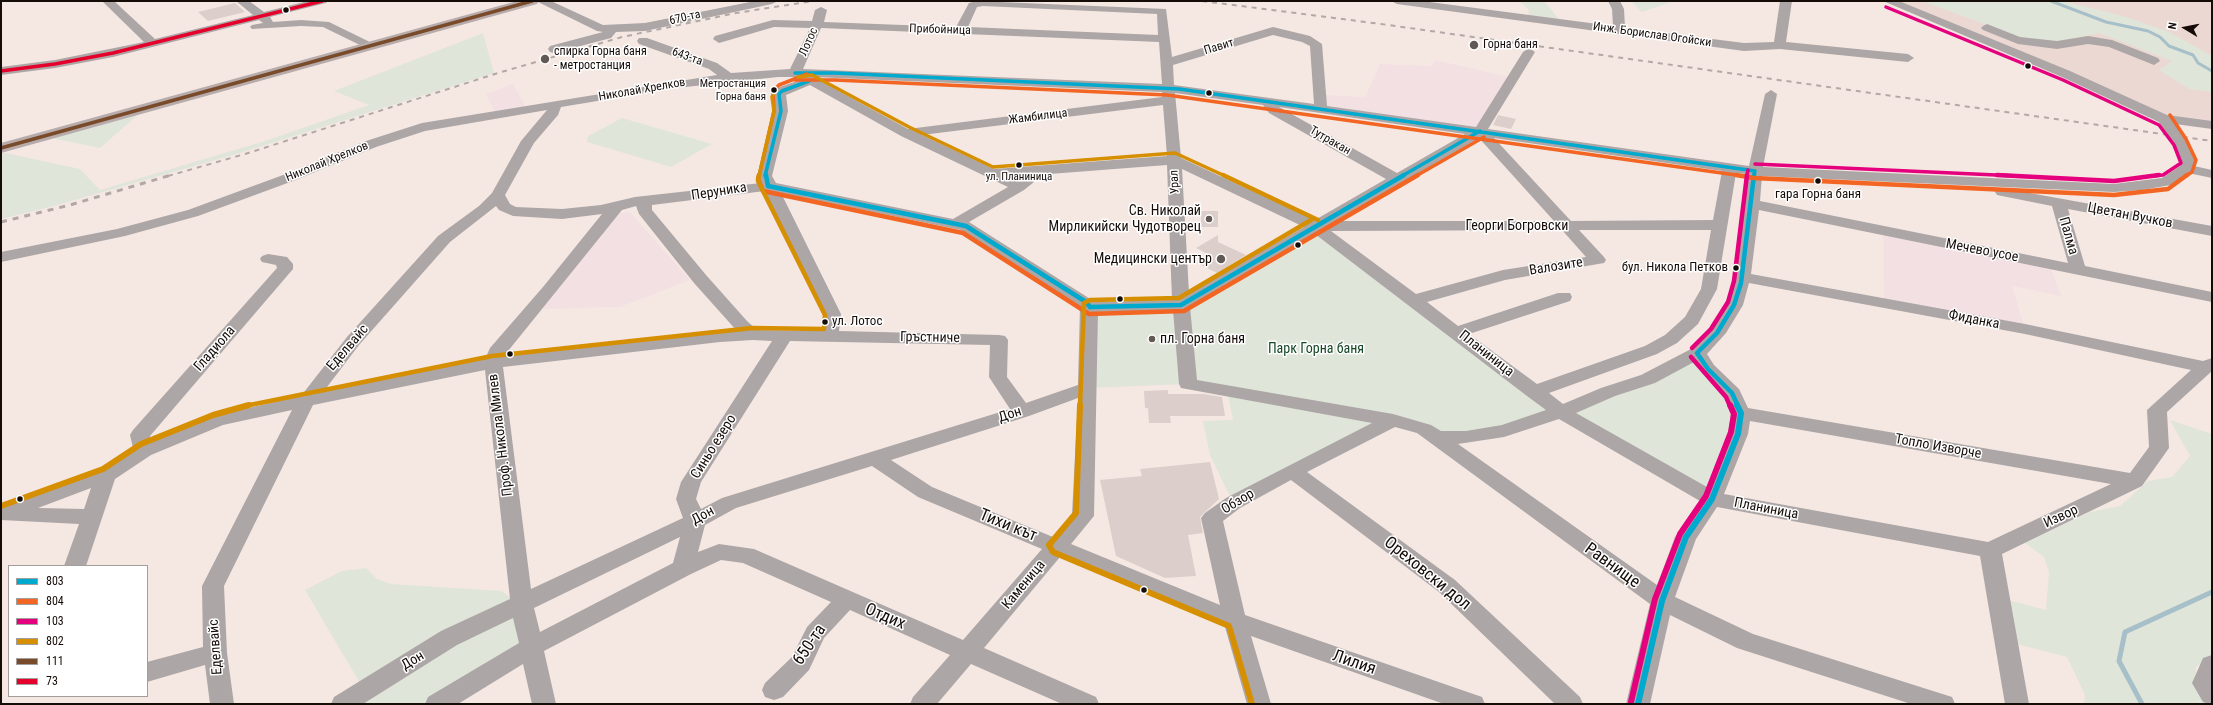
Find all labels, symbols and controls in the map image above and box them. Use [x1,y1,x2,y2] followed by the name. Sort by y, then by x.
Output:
[281,5,291,15] unlabelled marker
[668,7,702,29] street label: 670-та
[2165,8,2205,48] north arrow
[1592,20,1712,50] street label: Инж. Борислав Огойски
[2166,21,2180,30] text: N
[909,22,971,38] street label: Прибойница
[796,26,822,58] street label: Лотос
[1202,36,1236,58] street label: Павит
[1483,38,1538,52] place label: Горна баня
[1468,39,1480,51] marker: Горна баня
[554,45,647,73] place label: спирка Горна баня - метростанция
[670,45,704,69] street label: 643-та
[539,53,551,65] marker: спирка Горна баня - метростанция
[2023,61,2033,71] unlabelled marker
[597,75,687,105] street label: Николай Хрелков
[700,77,766,103] place label: Метростанция Горна баня
[769,85,779,95] marker: Метростанция Горна баня
[1204,88,1214,98] unlabelled marker
[1008,106,1068,128] street label: Жамбилица
[1307,123,1353,159] street label: Тутракан
[284,139,370,185] street label: Николай Хрелков
[1014,160,1024,170] marker: ул. Планиница
[986,170,1052,184] place label: ул. Планиница
[1167,170,1183,194] street label: Урал
[1813,176,1823,186] marker: гара Горна баня
[690,179,748,205] street label: Перуника
[1775,187,1861,203] place label: гара Горна баня
[2086,200,2174,232] street label: Цветан Вучков
[1049,203,1201,236] place label: Св. Николай Мирликийски Чудотворец
[1204,214,1214,224] marker: Св. Николай Мирликийски Чудотворец
[2055,215,2081,257] street label: Палма
[1466,218,1568,234] street label: Георги Богровски
[1944,236,2020,266] street label: Мечево усое
[1293,240,1303,250] unlabelled marker
[1094,251,1212,267] place label: Медицински център
[1215,253,1227,265] marker: Медицински център
[1528,254,1584,280] street label: Валозите
[1622,260,1728,276] place label: бул. Никола Петков
[1731,263,1741,273] marker: бул. Никола Петков
[1115,294,1125,304] unlabelled marker
[1947,307,2001,333] street label: Фиданка
[832,314,882,330] place label: ул. Лотос
[820,317,830,327] marker: ул. Лотос
[323,322,373,374] street label: Еделвайс
[191,323,239,375] street label: Гладиола
[1455,327,1517,381] street label: Планиница
[900,329,960,347] street label: Гръстниче
[1160,331,1245,347] place label: пл. Горна баня
[1147,334,1157,344] marker: пл. Горна баня
[1268,341,1364,357] park label: Парк Горна баня
[505,349,515,359] unlabelled marker
[485,373,517,497] street label: Проф. Никола Милев
[996,403,1024,427] street label: Дон
[688,412,740,482] street label: Синьо езеро
[1894,431,1982,463] street label: Топло Изворче
[1219,486,1257,518] street label: Обзор
[15,494,25,504] unlabelled marker
[1732,495,1800,523] street label: Планиница
[2041,502,2081,532] street label: Извор
[689,503,717,529] street label: Дон
[976,505,1040,547] street label: Тихи кът
[1379,533,1475,615] street label: Ореховски дол
[1580,539,1644,593] street label: Равнище
[999,557,1049,613] street label: Каменица
[8,565,148,697] legend
[46,574,64,588] text: 803
[1139,585,1149,595] unlabelled marker
[46,594,64,608] text: 804
[862,599,908,635] street label: Отдих
[46,614,64,628] text: 103
[206,619,226,675] street label: Еделвайс
[789,621,831,669] street label: 650-та
[46,634,64,648] text: 802
[1330,646,1378,680] street label: Лилия
[399,648,427,674] street label: Дон
[46,654,64,668] text: 111
[46,674,58,688] text: 73

